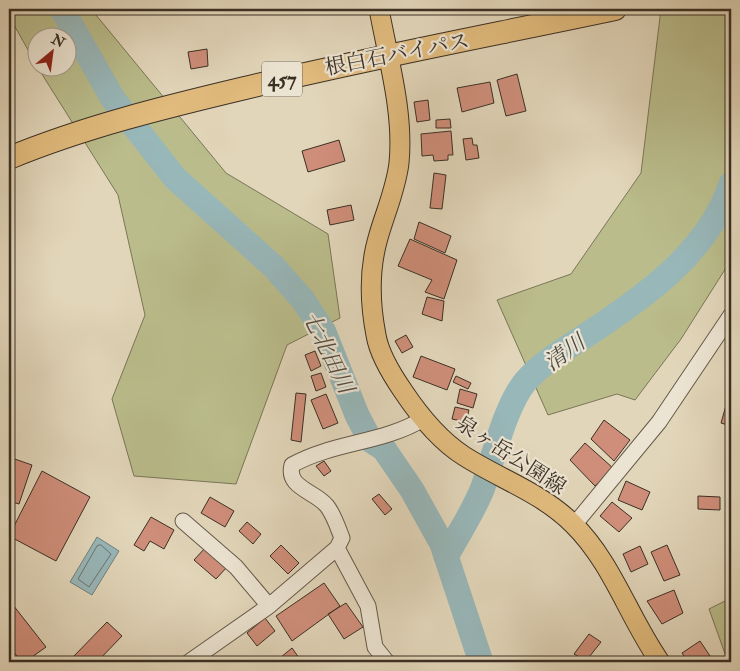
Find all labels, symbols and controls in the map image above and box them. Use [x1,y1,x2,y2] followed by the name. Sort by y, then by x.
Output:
[323,27,472,82] street label: 根白石バイパス
[28,28,78,78] north arrow
[48,30,68,52] text: N
[262,62,302,96] road number: 457
[296,307,361,400] water label: 七北田川
[539,327,592,377] water label: 清川
[451,410,571,501] street label: 泉ヶ岳公園線

